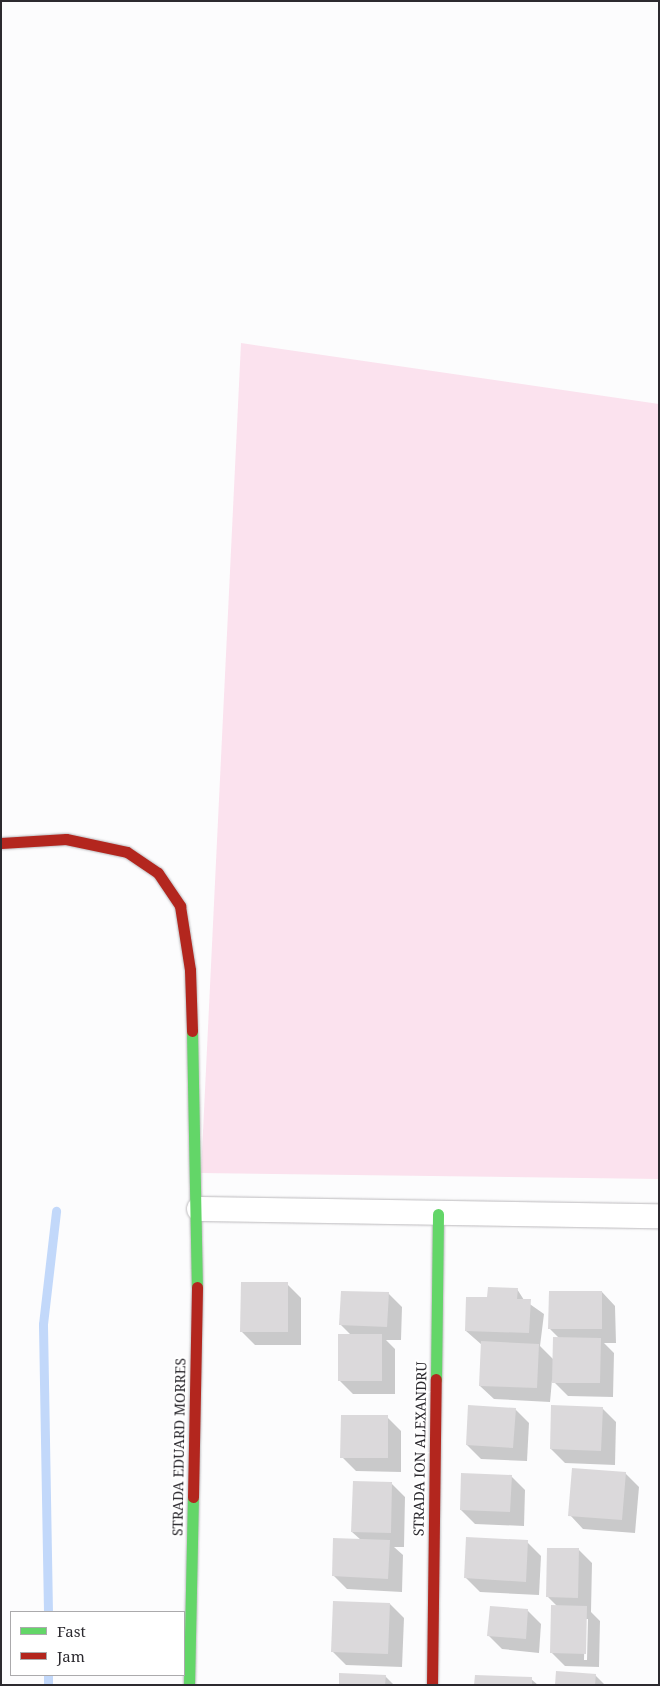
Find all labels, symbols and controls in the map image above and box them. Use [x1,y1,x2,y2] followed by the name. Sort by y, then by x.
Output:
[169,1358,189,1536] street label: STRADA EDUARD MORRES
[410,1362,430,1536] street label: STRADA ION ALEXANDRU
[10,1611,185,1676] legend
[57,1621,86,1641] text: Fast
[57,1646,85,1666] text: Jam

